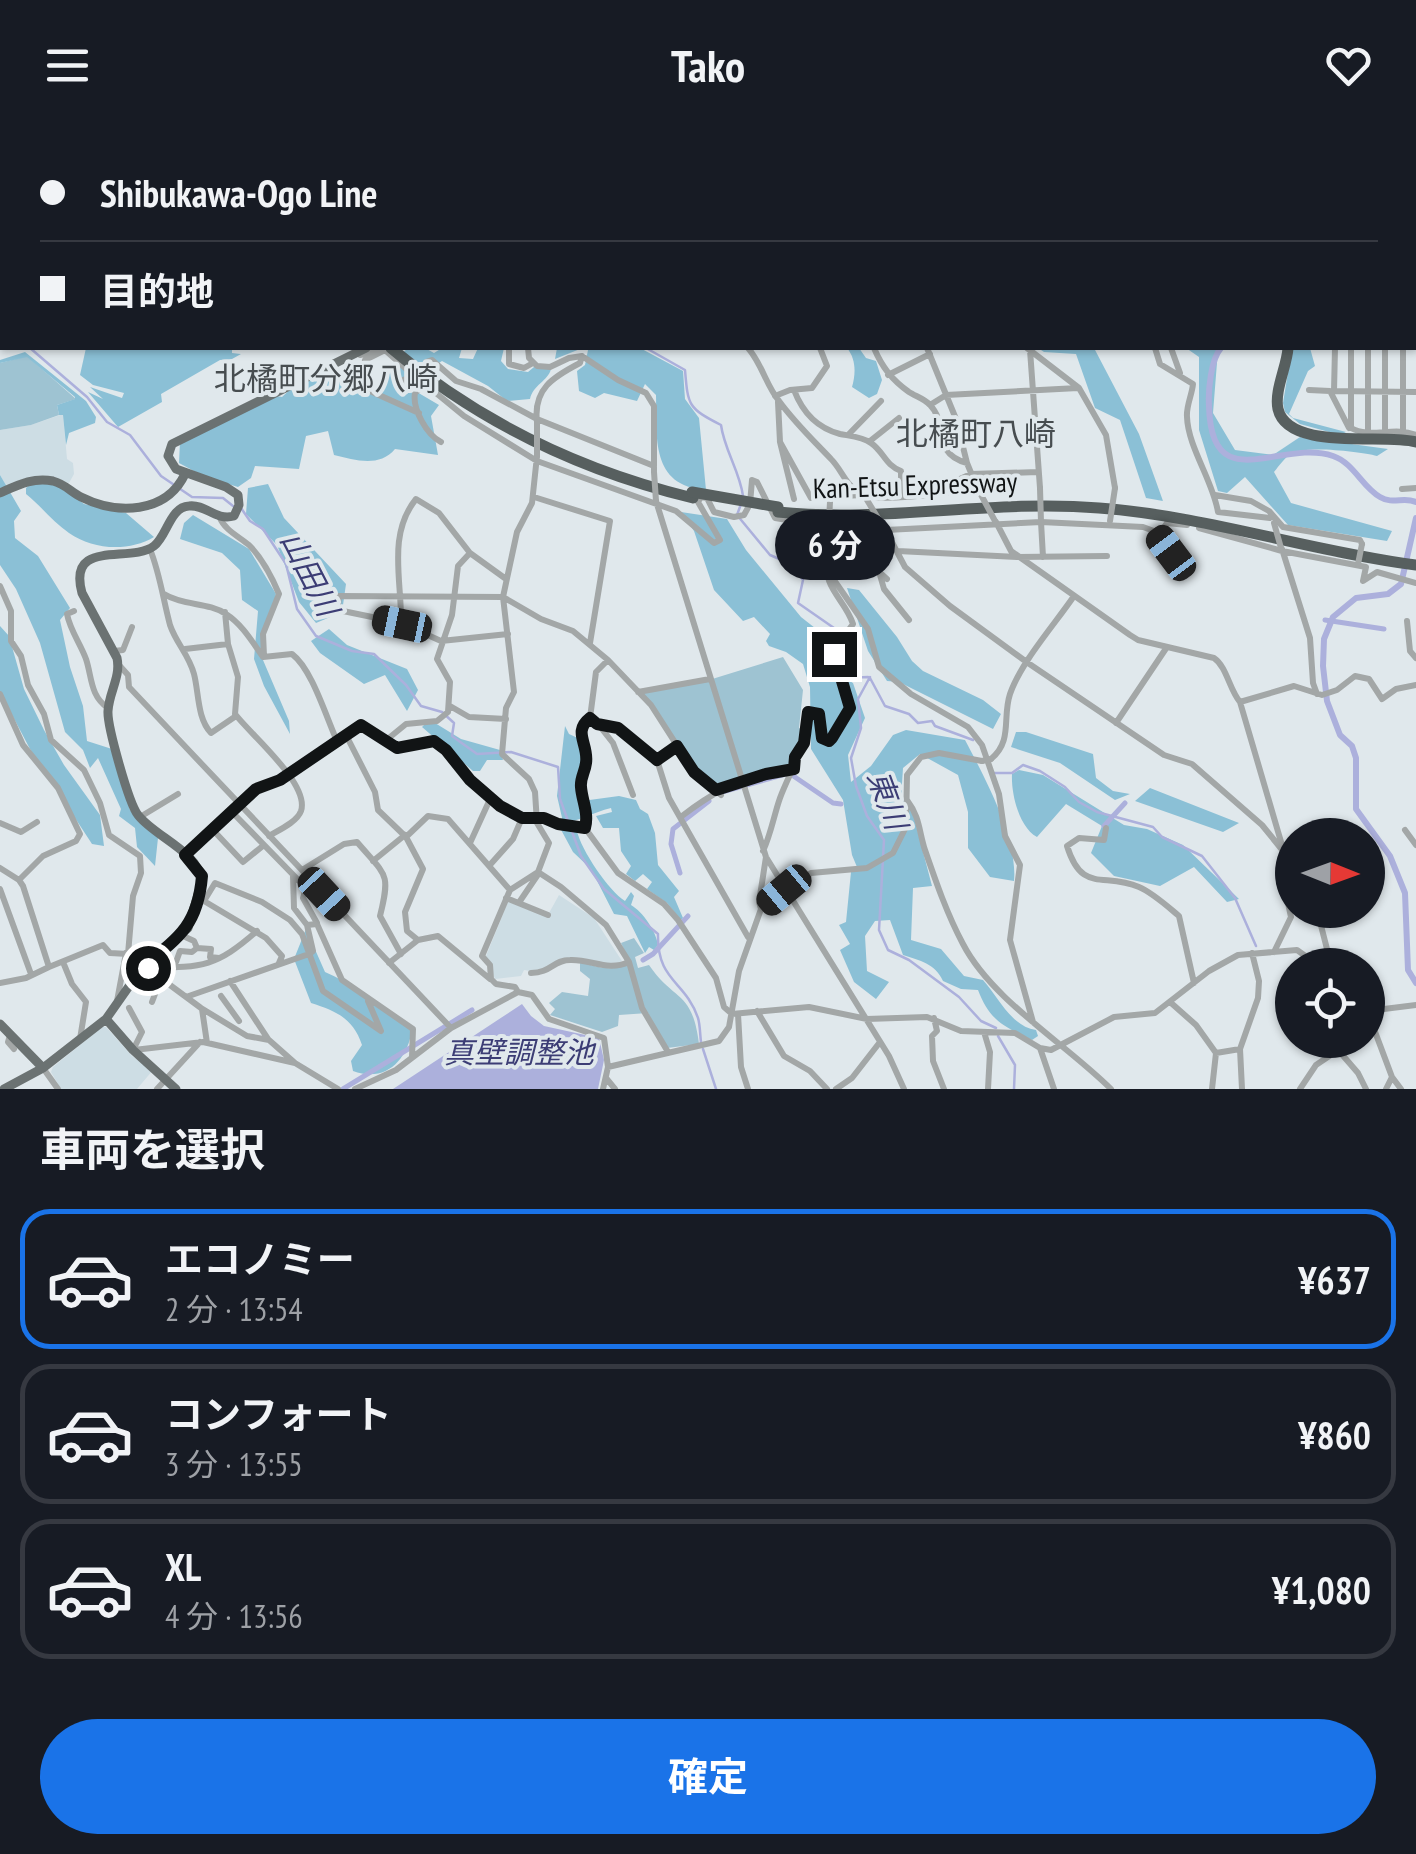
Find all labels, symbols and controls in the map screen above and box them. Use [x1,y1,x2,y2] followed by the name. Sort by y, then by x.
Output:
[671,36,745,94] text: Tako
[40,38,95,93] icon: menu
[1321,38,1376,93] icon: heart
[100,168,378,217] text: Shibukawa-Ogo Line
[100,266,214,315] text: 目的地
[214,357,438,399] district label: 北橘町分郷八崎
[896,412,1056,454] district label: 北橘町八崎
[812,462,1018,507] street label: Kan-Etsu Expressway
[774,509,894,579] callout: 6 分
[1141,520,1201,586] car
[273,524,350,625] water label: 山田川
[808,524,862,566] text: 6 分
[370,603,434,645] car
[812,632,857,677] route end
[860,765,918,837] water label: 東川
[1275,818,1385,928] north arrow
[1275,818,1385,1058] map controls
[751,859,817,921] car
[293,862,355,926] car
[126,946,171,991] route start
[1275,948,1385,1058] button: locate
[444,1032,597,1071] water label: 真壁調整池
[40,1120,265,1178] text: 車両を選択
[45,1234,135,1324] icon: car
[165,1234,355,1283] text: エコノミー
[1298,1255,1371,1304] text: ¥637
[165,1288,303,1330] text: 2 分 · 13:54
[45,1389,135,1479] icon: car
[165,1389,392,1438] text: コンフォート
[1298,1410,1371,1459] text: ¥860
[165,1443,303,1485] text: 3 分 · 13:55
[165,1542,201,1591] text: XL
[45,1544,135,1634] icon: car
[1272,1565,1371,1614] text: ¥1,080
[165,1595,303,1637] text: 4 分 · 13:56
[40,1719,1376,1834] button: 確定

